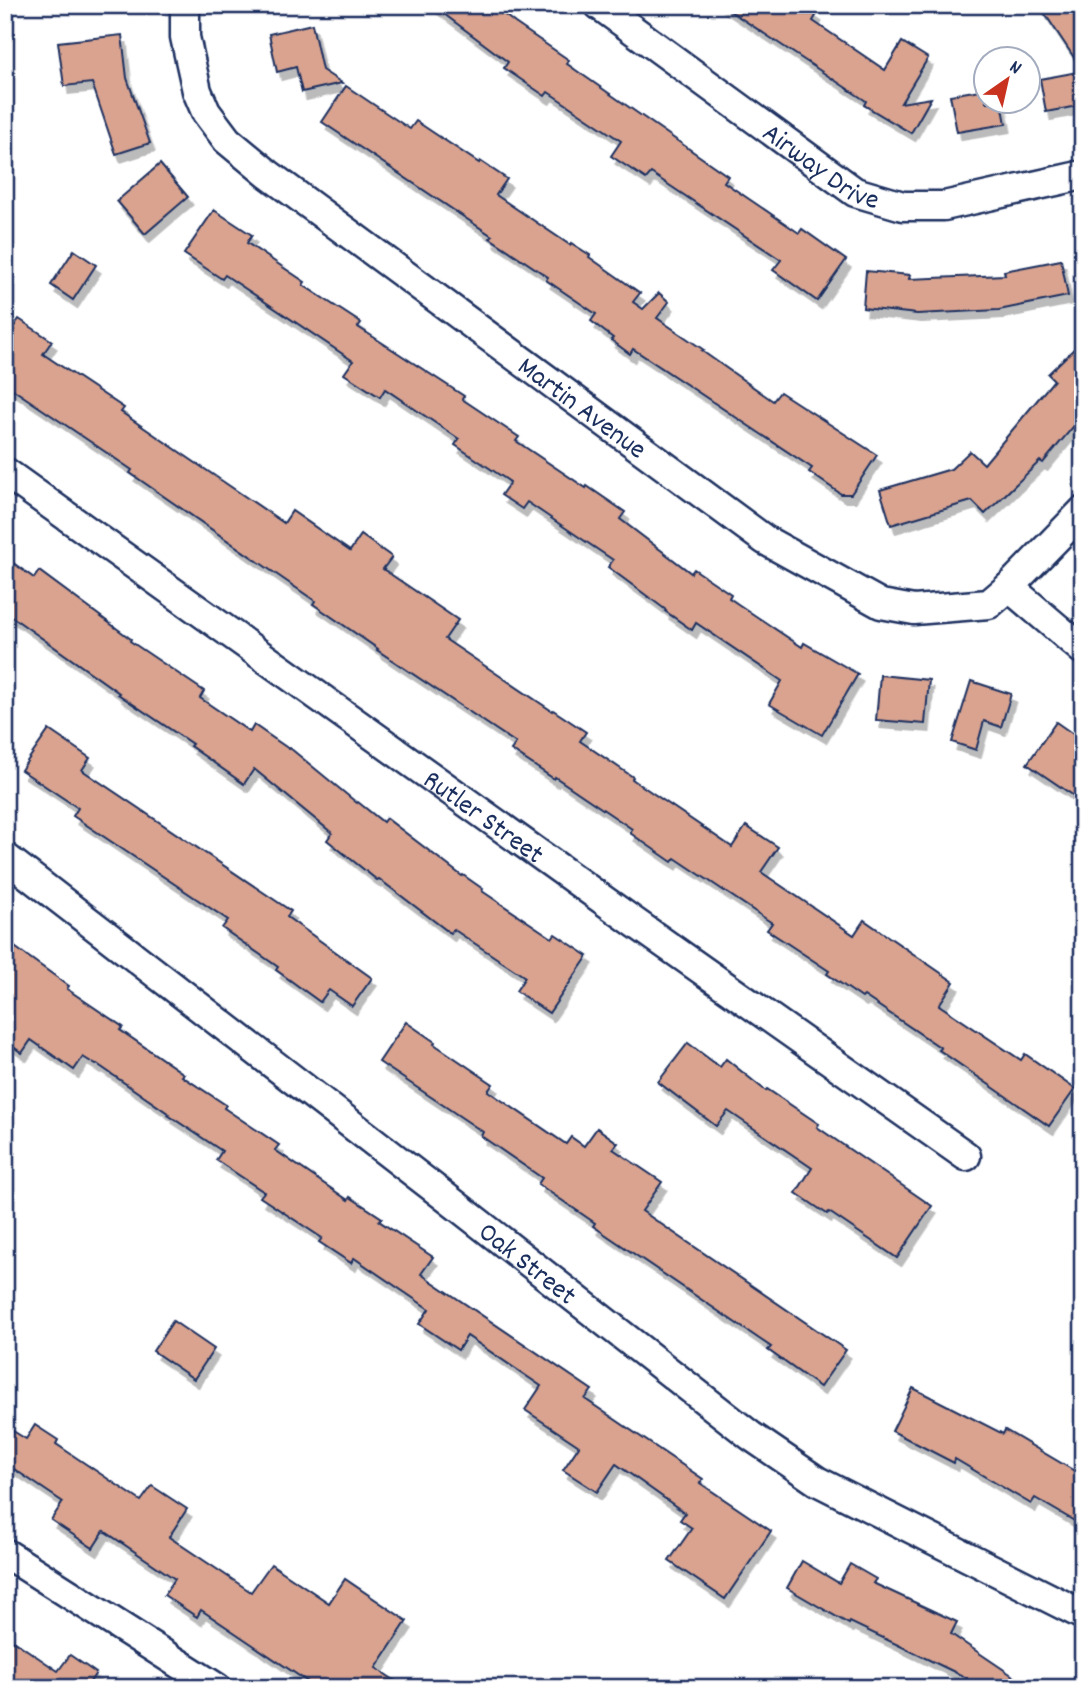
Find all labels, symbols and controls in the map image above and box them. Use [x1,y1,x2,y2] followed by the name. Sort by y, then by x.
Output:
[972,46,1042,116] north arrow
[1003,55,1026,83] text: N
[752,116,883,223] street label: Airway Drive
[508,349,653,471] street label: Martin Avenue
[413,762,550,876] street label: Rutler Street
[468,1215,583,1317] street label: Oak Street

